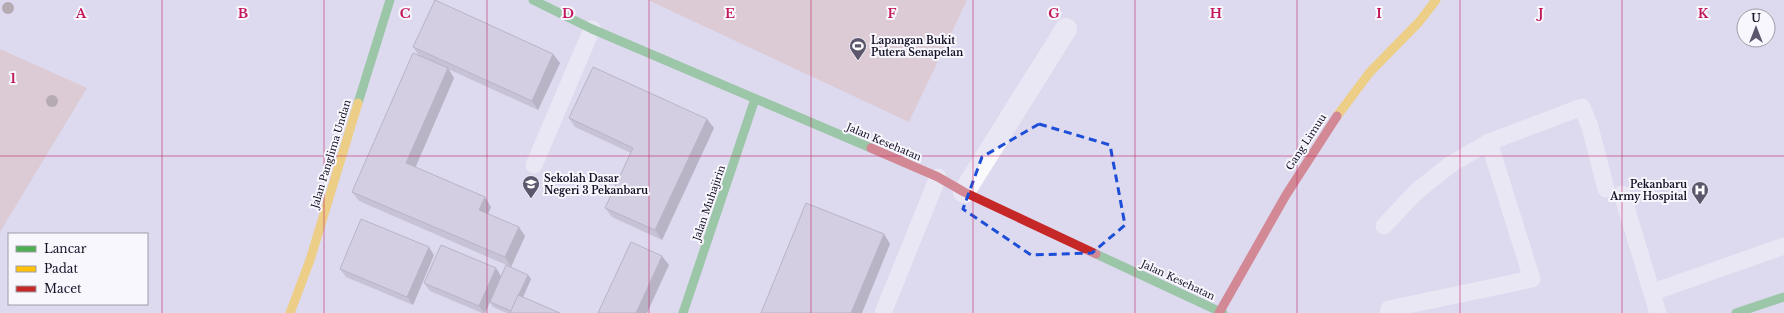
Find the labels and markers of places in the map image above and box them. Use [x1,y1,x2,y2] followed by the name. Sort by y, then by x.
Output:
[871,34,964,59] place label: Lapangan Bukit Putera Senapelan
[848,36,868,61] sports icon: Lapangan Bukit Putera Senapelan
[544,172,648,197] place label: Sekolah Dasar Negeri 3 Pekanbaru
[521,174,541,199] school or university icon: Sekolah Dasar Negeri 3 Pekanbaru
[1609,178,1687,203] place label: Pekanbaru Army Hospital
[1690,180,1710,205] hospital icon: Pekanbaru Army Hospital

